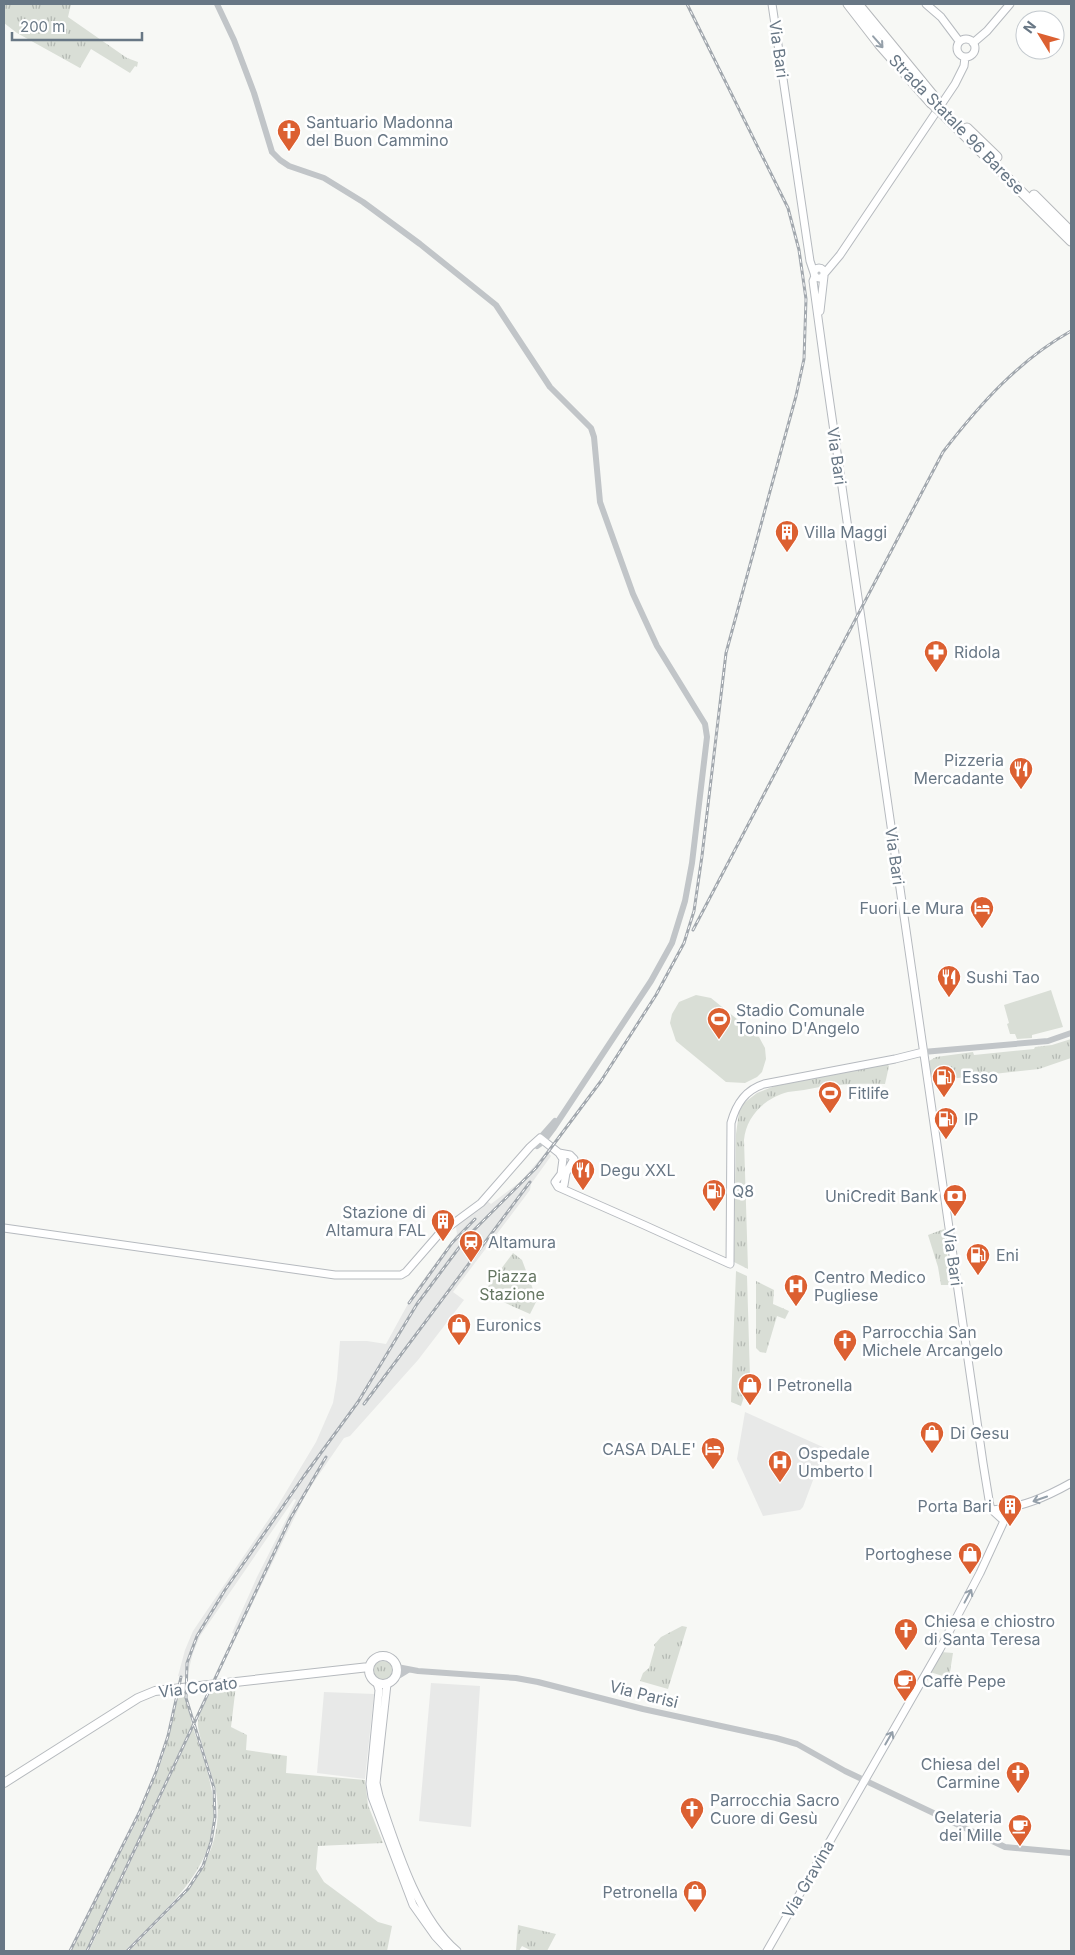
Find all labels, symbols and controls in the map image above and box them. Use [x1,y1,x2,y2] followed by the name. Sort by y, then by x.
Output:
[12,10,142,42] scale bar
[1015,10,1065,60] north arrow
[20,17,65,36] text: 200 m
[1019,17,1039,36] text: N
[765,19,793,79] street label: Via Bari
[872,36,884,49] one-way arrow
[885,50,1029,198] street label: Strada Statale 96 Barese
[306,112,453,150] place label: Santuario Madonna del Buon Cammino
[276,118,302,152] church icon: Santuario Madonna del Buon Cammino
[823,426,851,486] street label: Via Bari
[774,519,800,553] building icon: Villa Maggi
[804,522,887,542] place label: Villa Maggi
[923,639,949,673] pharmacy icon: Ridola
[954,642,1000,662] place label: Ridola
[914,750,1004,788] place label: Pizzeria Mercadante
[1008,756,1034,790] restaurant icon: Pizzeria Mercadante
[881,826,909,886] street label: Via Bari
[969,895,995,929] hotel icon: Fuori Le Mura
[860,898,964,918] place label: Fuori Le Mura
[936,964,962,998] restaurant icon: Sushi Tao
[966,967,1040,987] place label: Sushi Tao
[736,1000,865,1038] place label: Stadio Comunale Tonino D'Angelo
[706,1006,732,1040] sports icon: Stadio Comunale Tonino D'Angelo
[931,1064,957,1098] fuel station icon: Esso
[962,1067,998,1087] place label: Esso
[817,1080,843,1114] sports icon: Fitlife
[848,1083,889,1103] place label: Fitlife
[933,1106,959,1140] fuel station icon: IP
[964,1109,979,1129] place label: IP
[570,1157,596,1191] restaurant icon: Degu XXL
[600,1160,676,1180] place label: Degu XXL
[701,1178,727,1212] fuel station icon: Q8
[732,1181,754,1201] place label: Q8
[942,1183,968,1217] bank icon: UniCredit Bank
[825,1186,938,1206] place label: UniCredit Bank
[325,1202,426,1240] place label: Stazione di Altamura FAL
[430,1208,456,1242] building icon: Stazione di Altamura FAL
[939,1227,967,1287] street label: Via Bari
[458,1229,484,1263] station icon: Altamura
[488,1232,556,1252] place label: Altamura
[965,1242,991,1276] fuel station icon: Eni
[996,1245,1019,1265] place label: Eni
[479,1266,545,1304] park label: Piazza Stazione
[814,1267,926,1305] place label: Centro Medico Pugliese
[783,1273,809,1307] hospital icon: Centro Medico Pugliese
[446,1312,472,1346] shop icon: Euronics
[476,1315,541,1335] place label: Euronics
[862,1322,1003,1360] place label: Parrocchia San Michele Arcangelo
[832,1328,858,1362] church icon: Parrocchia San Michele Arcangelo
[737,1372,763,1406] shop icon: I Petronella
[768,1375,852,1395] place label: I Petronella
[919,1420,945,1454] shop icon: Di Gesu
[950,1423,1009,1443] place label: Di Gesu
[700,1436,726,1470] hotel icon: CASA DALE'
[602,1439,696,1459] place label: CASA DALE'
[798,1443,873,1481] place label: Ospedale Umberto I
[767,1449,793,1483] hospital icon: Ospedale Umberto I
[997,1493,1023,1527] building icon: Porta Bari
[1032,1494,1048,1504] one-way arrow
[918,1496,992,1516] place label: Porta Bari
[957,1541,983,1575] shop icon: Portoghese
[865,1544,952,1564] place label: Portoghese
[964,1589,973,1604] one-way arrow
[924,1611,1055,1649] place label: Chiesa e chiostro di Santa Teresa
[893,1617,919,1651] church icon: Chiesa e chiostro di Santa Teresa
[892,1668,918,1702] cafe icon: Caffè Pepe
[922,1671,1006,1691] place label: Caffè Pepe
[157,1672,239,1702] street label: Via Corato
[608,1676,680,1712] street label: Via Parisi
[885,1732,895,1746] one-way arrow
[921,1754,1000,1792] place label: Chiesa del Carmine
[1005,1760,1031,1794] church icon: Chiesa del Carmine
[710,1790,840,1828] place label: Parrocchia Sacro Cuore di Gesù
[679,1796,705,1830] church icon: Parrocchia Sacro Cuore di Gesù
[934,1807,1002,1845] place label: Gelateria dei Mille
[1007,1813,1033,1847] cafe icon: Gelateria dei Mille
[778,1837,838,1921] street label: Via Gravina
[682,1879,708,1913] shop icon: Petronella
[602,1882,678,1902] place label: Petronella

